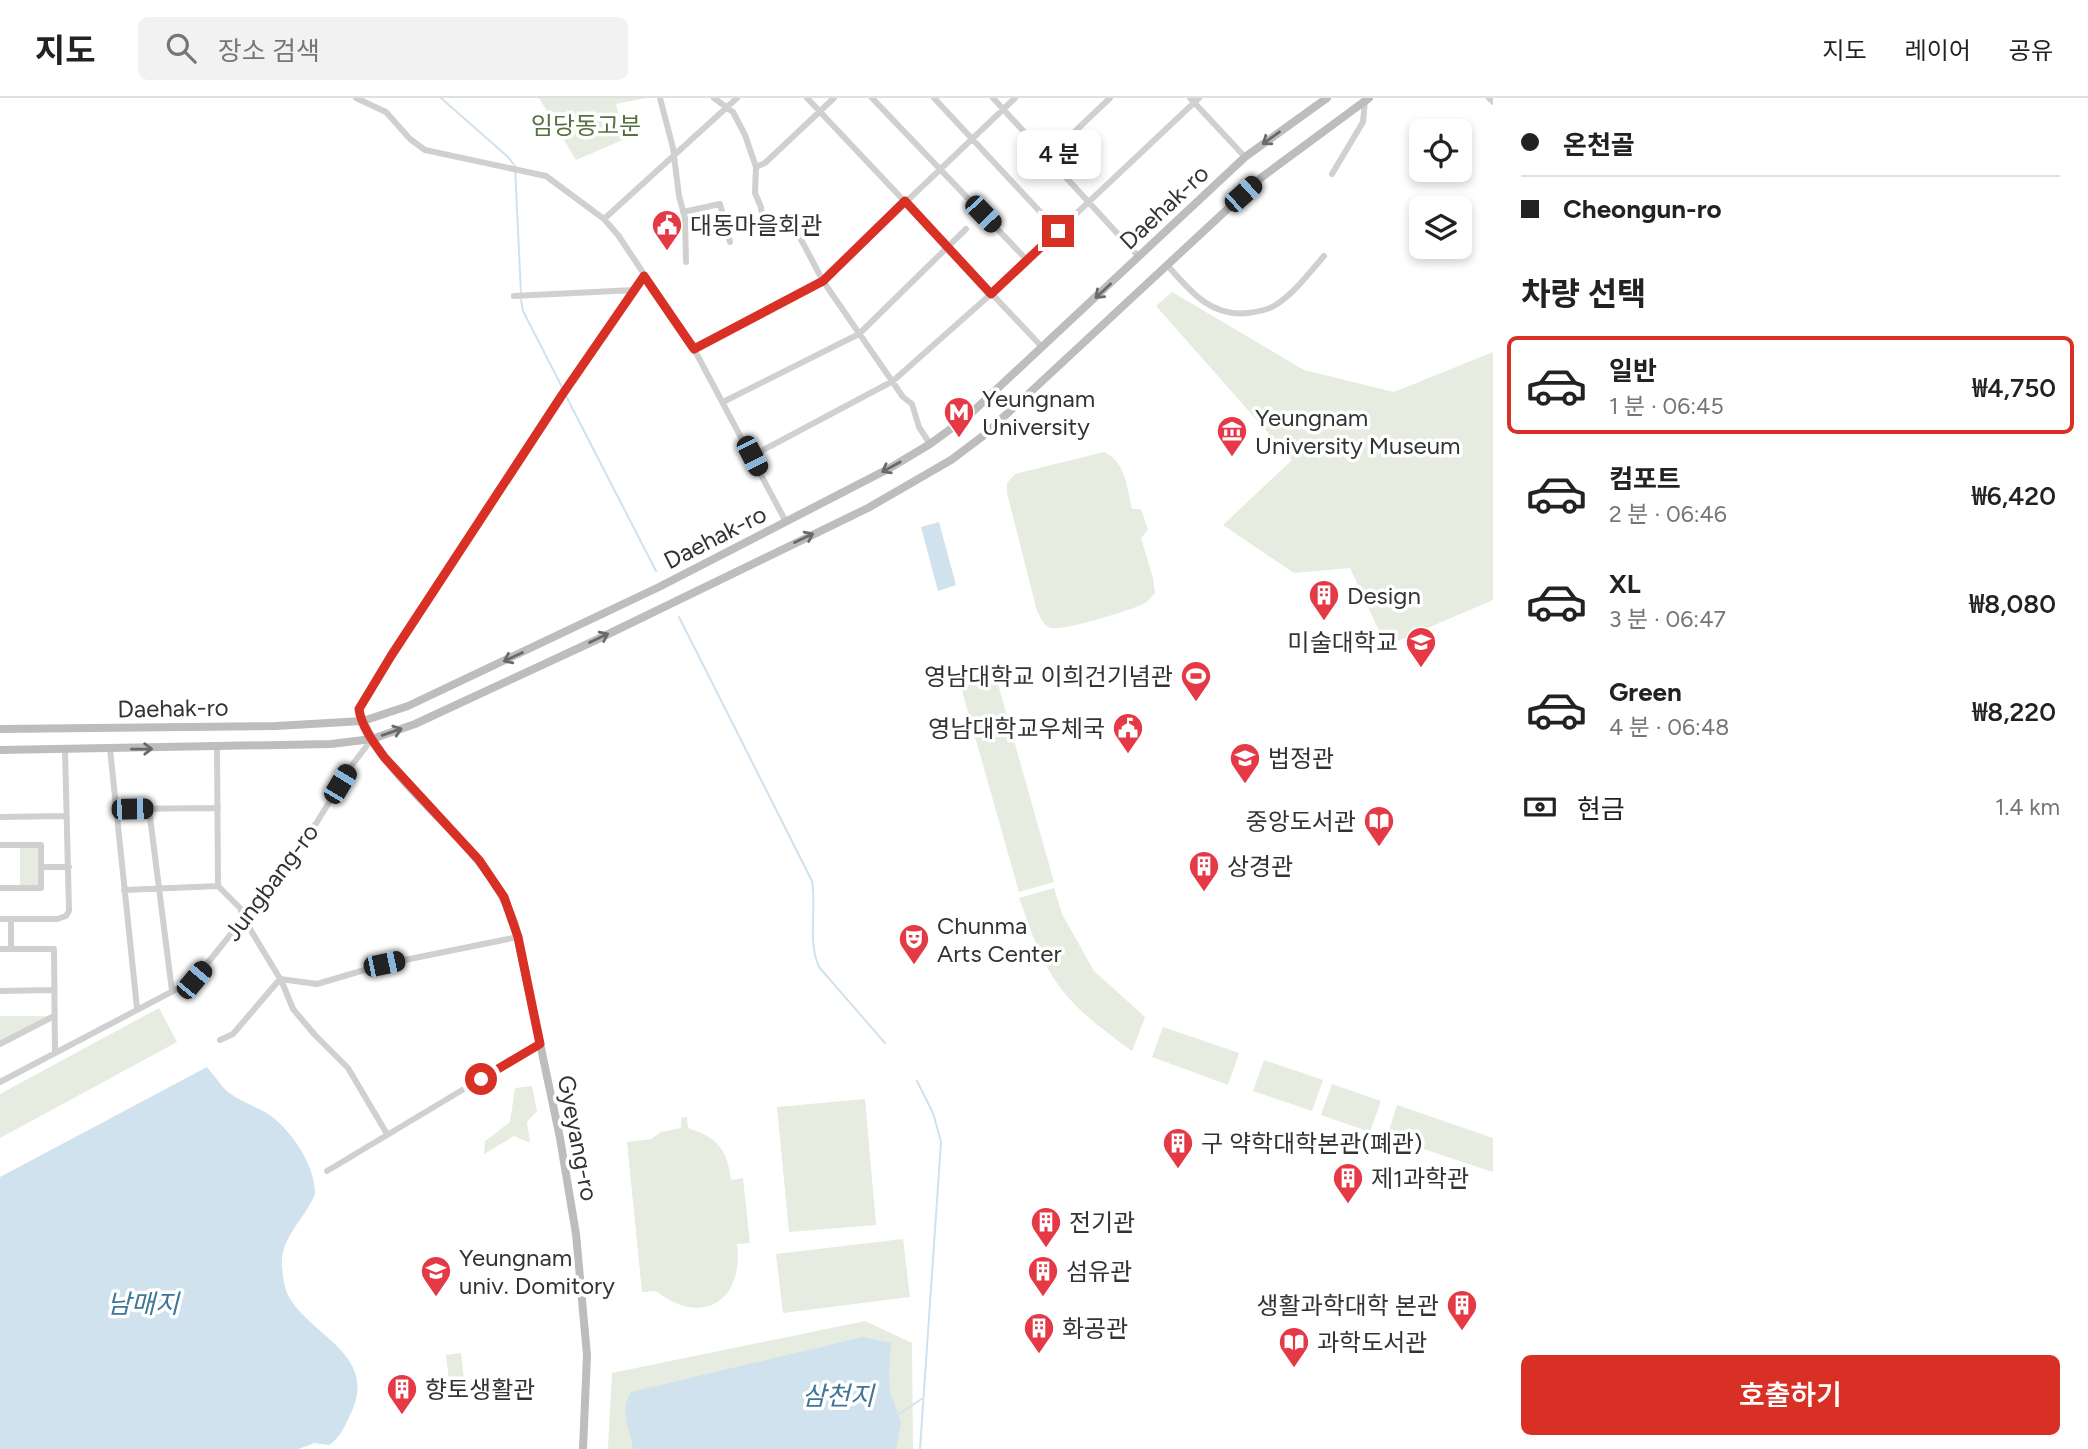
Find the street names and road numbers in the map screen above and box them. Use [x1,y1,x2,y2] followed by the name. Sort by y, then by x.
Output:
[1113,158,1215,256] street label: Daehak-ro
[659,499,771,575] street label: Daehak-ro
[117,693,229,723] street label: Daehak-ro
[218,818,324,946] street label: Jungbang-ro
[552,1073,604,1203] street label: Gyeyang-ro

